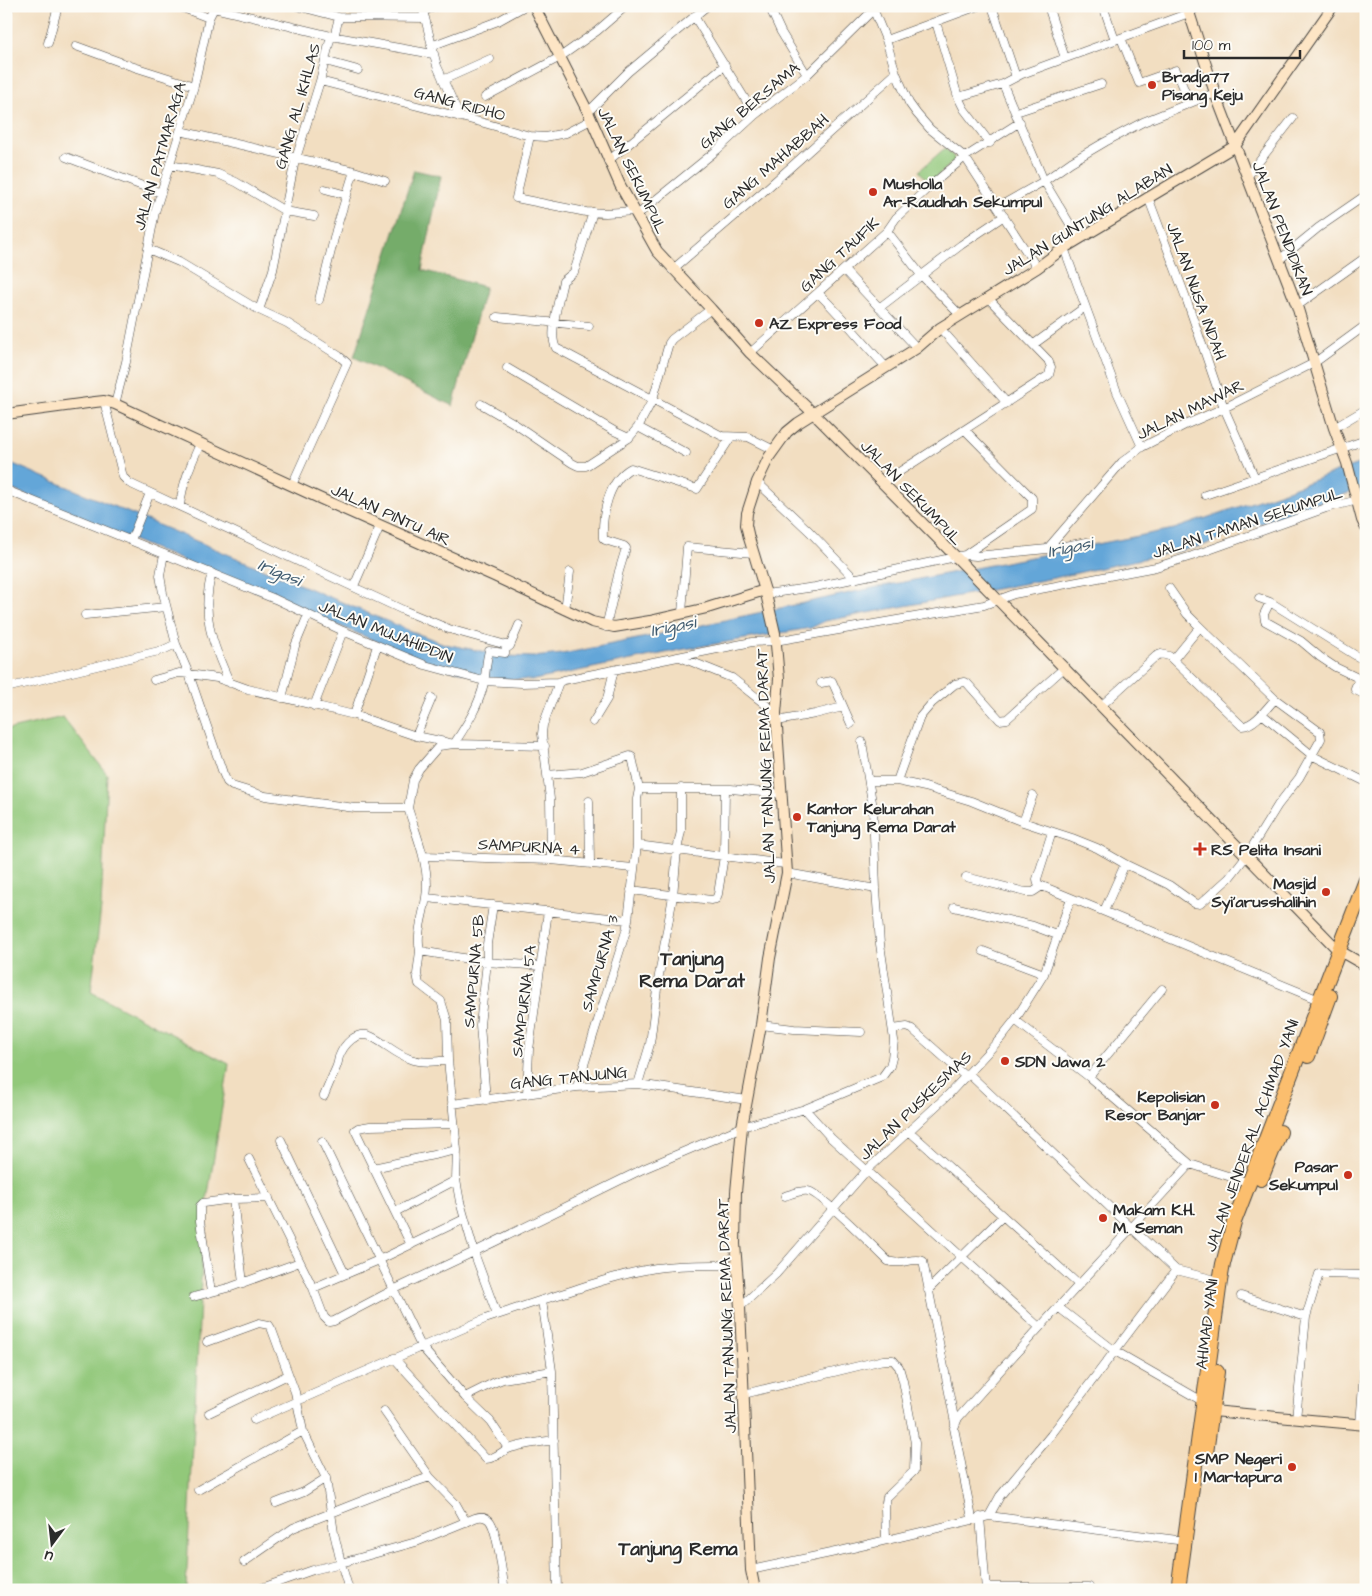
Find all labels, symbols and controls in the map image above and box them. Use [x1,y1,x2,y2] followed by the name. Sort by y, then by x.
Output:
[1184,28,1301,60] scale bar
[1192,35,1231,56] text: 100 m
[269,41,326,172] street label: GANG AL IKHLAS
[695,57,805,154] street label: GANG BERSAMA
[1162,66,1243,108] place label: Bradja77 Pisang Keju
[1146,79,1158,91] marker: Bradja77 Pisang Keju
[128,80,192,233] street label: JALAN PATMARAGA
[412,81,508,127] street label: GANG RIDHO
[592,103,672,237] street label: JALAN SEKUMPUL
[718,109,834,214] street label: GANG MAHABBAH
[1246,158,1318,298] street label: JALAN PENDIDIKAN
[998,159,1177,281] street label: JALAN GUNTUNG ALABAN
[883,173,1043,213] place label: Musholla Ar-Raudhah Sekumpul
[867,186,879,198] marker: Musholla Ar-Raudhah Sekumpul
[795,212,884,297] street label: GANG TAUFIK
[1161,219,1231,364] street label: JALAN NUSA INDAH
[769,313,902,335] place label: AZ Express Food
[753,317,765,329] marker: AZ Express Food
[1133,374,1248,445] street label: JALAN MAWAR
[855,435,967,550] street label: JALAN SEKUMPUL
[327,479,454,551] street label: JALAN PINTU AIR
[1149,482,1345,564] street label: JALAN TAMAN SEKUMPUL
[1045,530,1097,565] water label: Irigasi
[254,552,308,595] water label: Irigasi
[315,595,456,669] street label: JALAN MUJAHIDDIN
[648,609,700,644] water label: Irigasi
[751,648,781,884] street label: JALAN TANJUNG REMA DARAT
[806,798,956,840] place label: Kantor Kelurahan Tanjung Rema Darat
[791,811,803,823] marker: Kantor Kelurahan Tanjung Rema Darat
[477,833,581,861] street label: SAMPURNA 4
[1211,839,1322,861] place label: RS Pelita Insani
[1193,842,1207,856] marker: RS Pelita Insani
[1210,873,1317,914] place label: Masjid Syi'arusshalihin
[1320,886,1332,898] marker: Masjid Syi'arusshalihin
[458,913,490,1029] street label: SAMPURNA 5B
[576,913,624,1014] street label: SAMPURNA 3
[506,944,542,1058] street label: SAMPURNA 5A
[639,946,745,995] district label: Tanjung Rema Darat
[1199,1016,1304,1255] street label: JALAN JENDERAL ACHMAD YANI
[854,1046,977,1165] street label: JALAN PUSKESMAS
[1014,1051,1106,1073] place label: SDN Jawa 2
[999,1055,1011,1067] marker: SDN Jawa 2
[509,1061,629,1095] street label: GANG TANJUNG
[1105,1086,1205,1126] place label: Kepolisian Resor Banjar
[1209,1099,1221,1111] marker: Kepolisian Resor Banjar
[1268,1156,1338,1196] place label: Pasar Sekumpul
[1342,1169,1354,1181] marker: Pasar Sekumpul
[712,1198,742,1434] street label: JALAN TANJUNG REMA DARAT
[1113,1199,1195,1239] place label: Makam K.H. M. Seman
[1097,1212,1109,1224] marker: Makam K.H. M. Seman
[1191,1277,1223,1371] street label: AHMAD YANI
[1194,1448,1283,1488] place label: SMP Negeri 1 Martapura
[1286,1461,1298,1473] marker: SMP Negeri 1 Martapura
[28,1518,78,1568] north arrow
[617,1536,738,1564] district label: Tanjung Rema
[42,1545,55,1566] text: U

